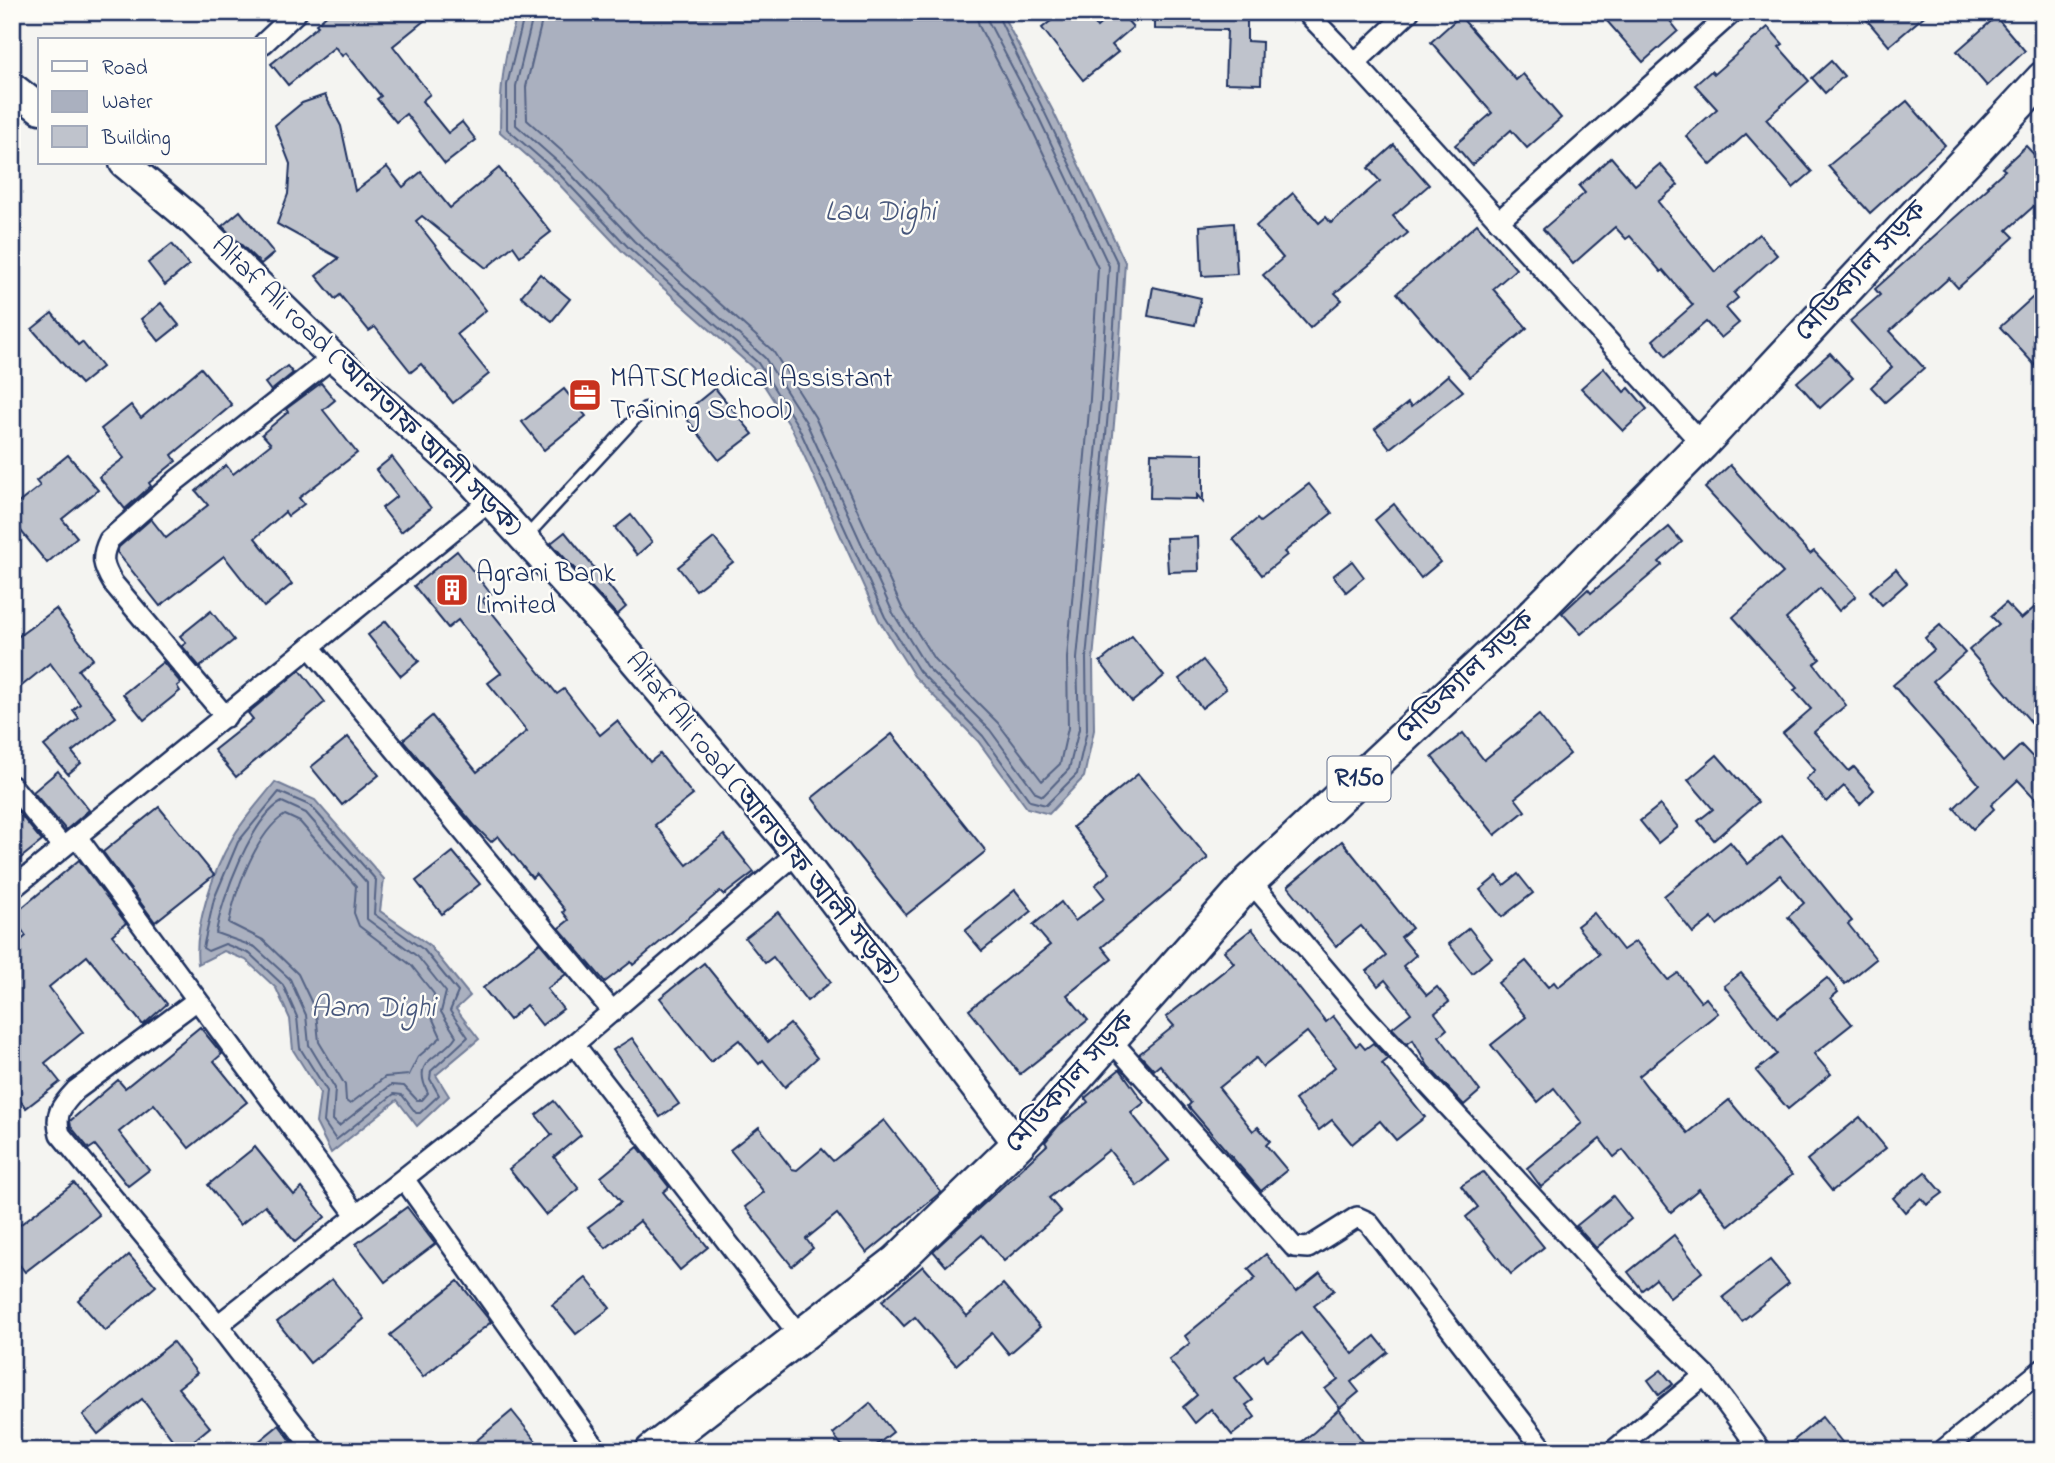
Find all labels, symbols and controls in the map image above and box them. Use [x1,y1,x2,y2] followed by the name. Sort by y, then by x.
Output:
[38,38,266,164] legend
[102,54,148,84] text: Road
[102,88,153,118] text: Water
[101,124,171,156] text: Building
[824,191,938,235] water label: Lau Dighi
[1786,192,1939,352] street label: মেডিক্যাল সড়ক
[201,227,531,547] street label: Altaf Ali road (আলতাফ আলী সড়ক)
[610,359,892,432] place label: MATS(Medical Assistant Training School)
[566,376,604,414] office icon: MATS(Medical Assistant Training School)
[476,554,616,627] place label: Agrani Bank Limited
[433,571,471,609] building icon: Agrani Bank Limited
[1386,601,1546,754] street label: মেডিক্যাল সড়ক
[614,643,910,995] street label: Altaf Ali road (আলতাফ আলী সড়ক)
[1328,757,1390,802] road number: R150
[311,987,438,1031] water label: Aam Dighi
[996,1002,1147,1163] street label: মেডিক্যাল সড়ক

